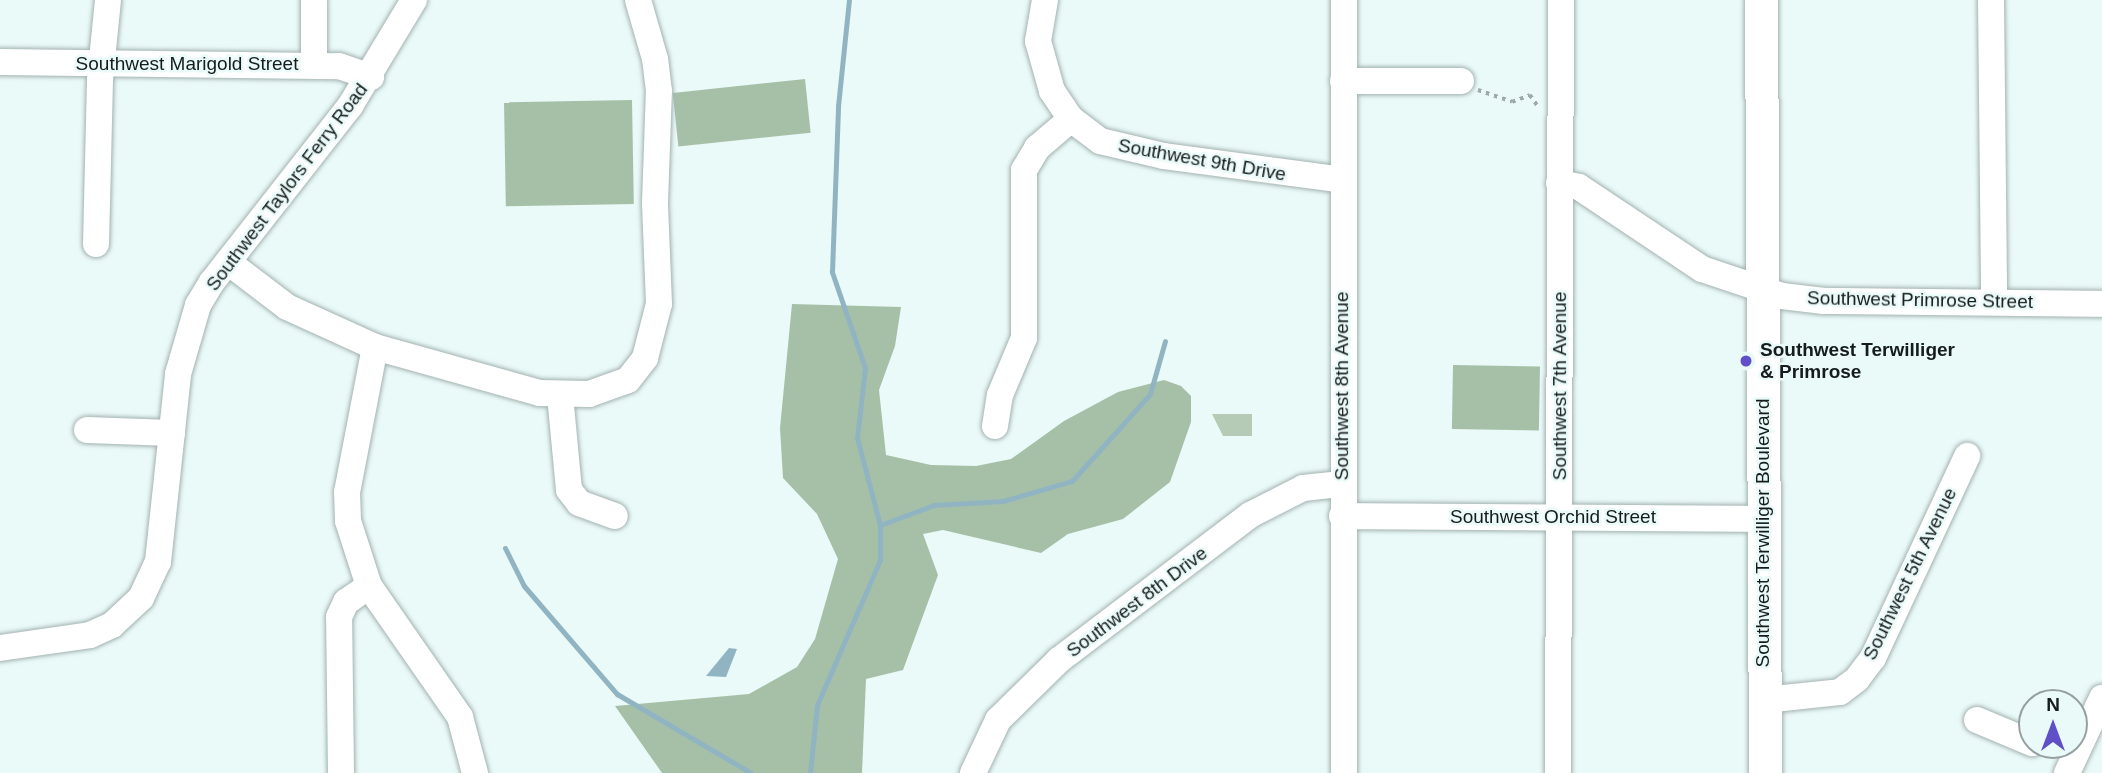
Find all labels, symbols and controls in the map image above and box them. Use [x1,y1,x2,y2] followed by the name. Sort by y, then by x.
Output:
[76,53,298,75] street label: Southwest Marigold Street
[201,79,373,295] street label: Southwest Taylors Ferry Road
[1116,134,1288,186] street label: Southwest 9th Drive
[1807,287,2033,313] street label: Southwest Primrose Street
[1331,291,1353,481] street label: Southwest 8th Avenue
[1549,291,1571,481] street label: Southwest 7th Avenue
[1760,339,1955,383] place label: Southwest Terwilliger & Primrose
[1738,353,1754,369] marker: Southwest Terwilliger & Primrose
[1752,398,1774,668] street label: Southwest Terwilliger Boulevard
[1858,484,1962,664] street label: Southwest 5th Avenue
[1450,506,1656,528] street label: Southwest Orchid Street
[1062,542,1212,662] street label: Southwest 8th Drive
[2018,689,2088,759] north arrow
[2046,694,2060,715] text: N

